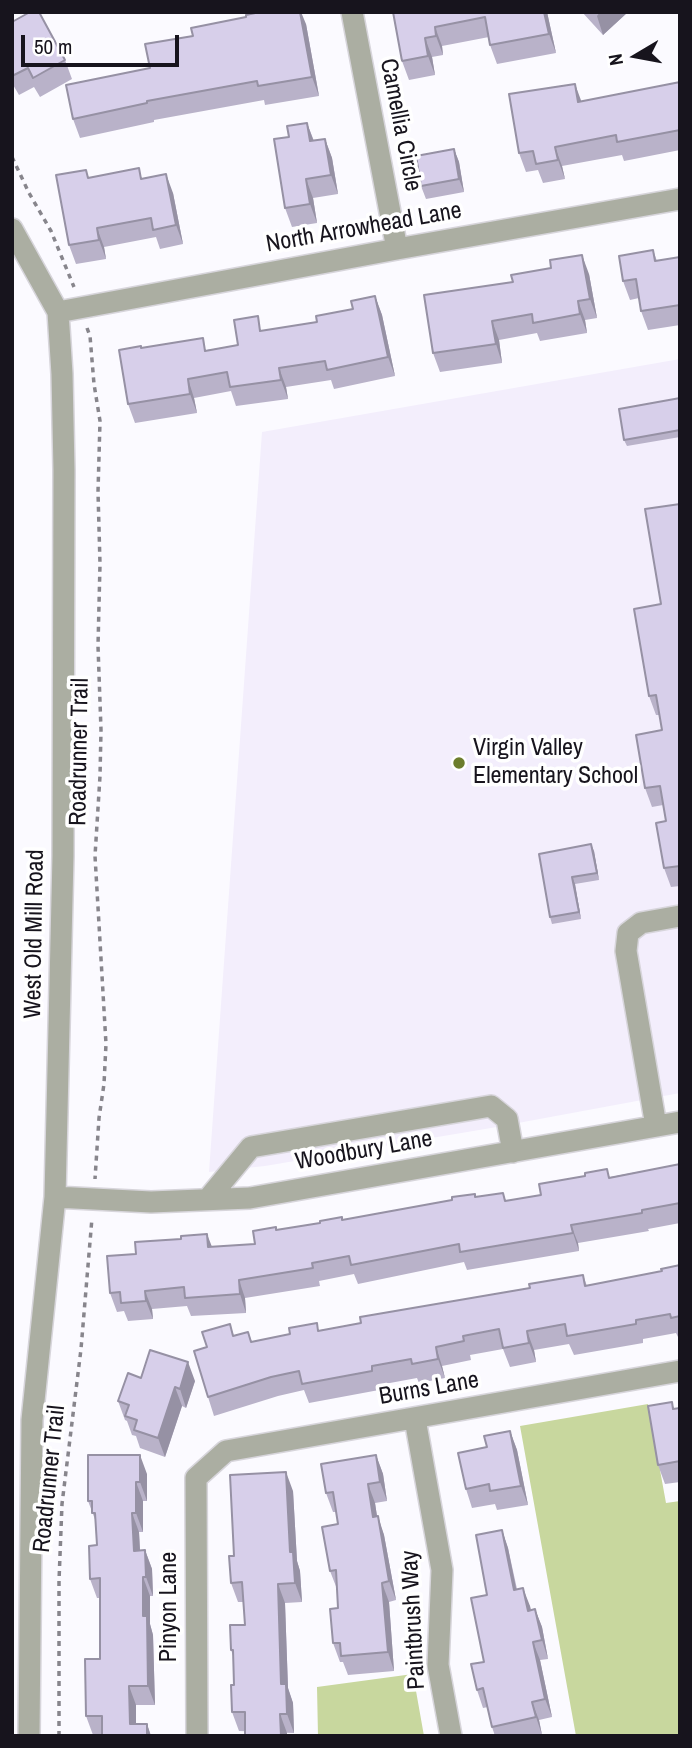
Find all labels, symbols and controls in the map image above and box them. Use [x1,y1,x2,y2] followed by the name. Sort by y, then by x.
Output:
[24,21,182,65] scale bar
[601,21,671,91] north arrow
[34,32,72,61] text: 50 m
[602,52,629,67] text: N
[373,56,427,194] street label: Camellia Circle
[264,197,464,259] street label: North Arrowhead Lane
[64,678,96,826] street label: Roadrunner Trail
[473,735,638,791] place label: Virgin Valley Elementary School
[451,755,467,771] marker: Virgin Valley Elementary School
[19,849,51,1019] street label: West Old Mill Road
[293,1125,435,1177] street label: Woodbury Lane
[377,1366,481,1412] street label: Burns Lane
[28,1404,72,1554] street label: Roadrunner Trail
[396,1550,432,1690] street label: Paintbrush Way
[156,1552,184,1662] street label: Pinyon Lane

